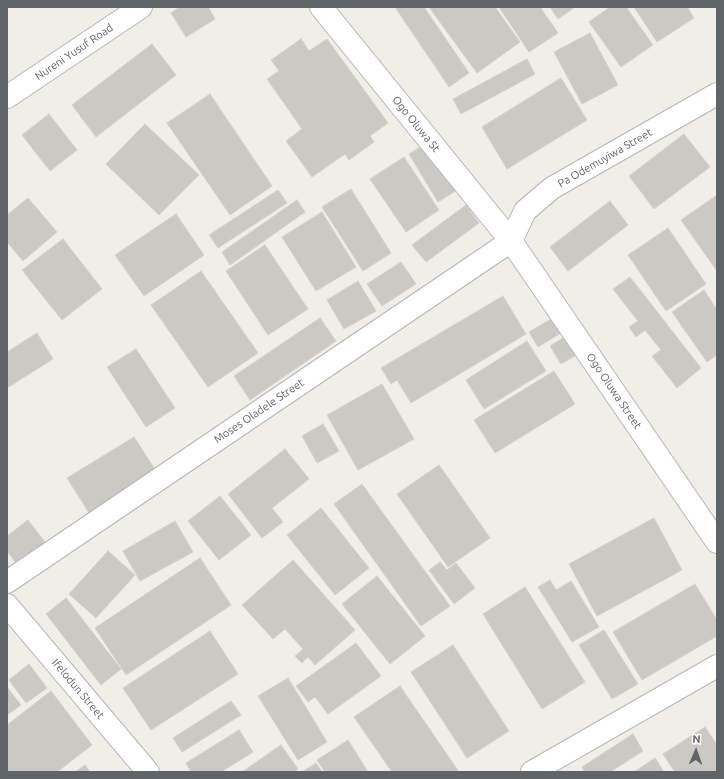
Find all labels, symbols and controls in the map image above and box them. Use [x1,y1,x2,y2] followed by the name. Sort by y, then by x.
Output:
[32,21,116,83] street label: Nureni Yusuf Road
[389,93,443,155] street label: Ogo Oluwa St
[555,126,655,190] street label: Pa Odemuyiwa Street
[584,350,644,432] street label: Ogo Oluwa Street
[211,376,307,446] street label: Moses Oladele Street
[49,656,107,722] street label: Ifelodun Street
[676,731,716,771] north arrow
[692,733,701,745] text: N

